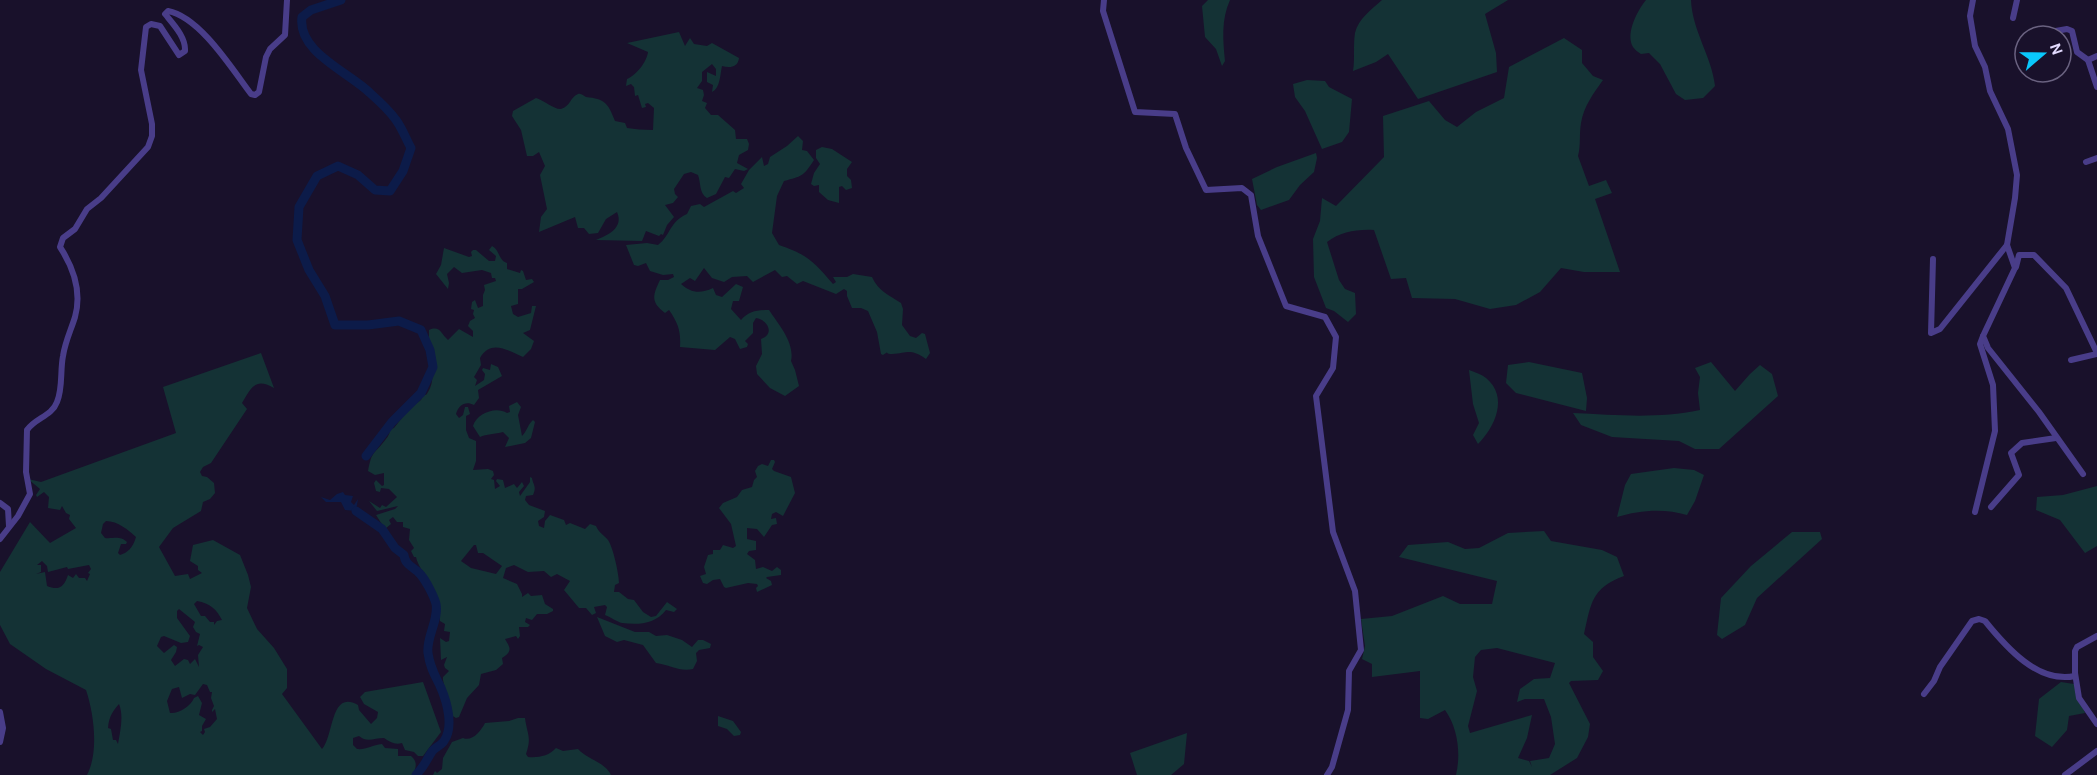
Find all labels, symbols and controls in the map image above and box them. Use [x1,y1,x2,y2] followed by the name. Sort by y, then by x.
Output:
[2013,24,2073,84] north arrow
[2046,40,2068,58] text: N

